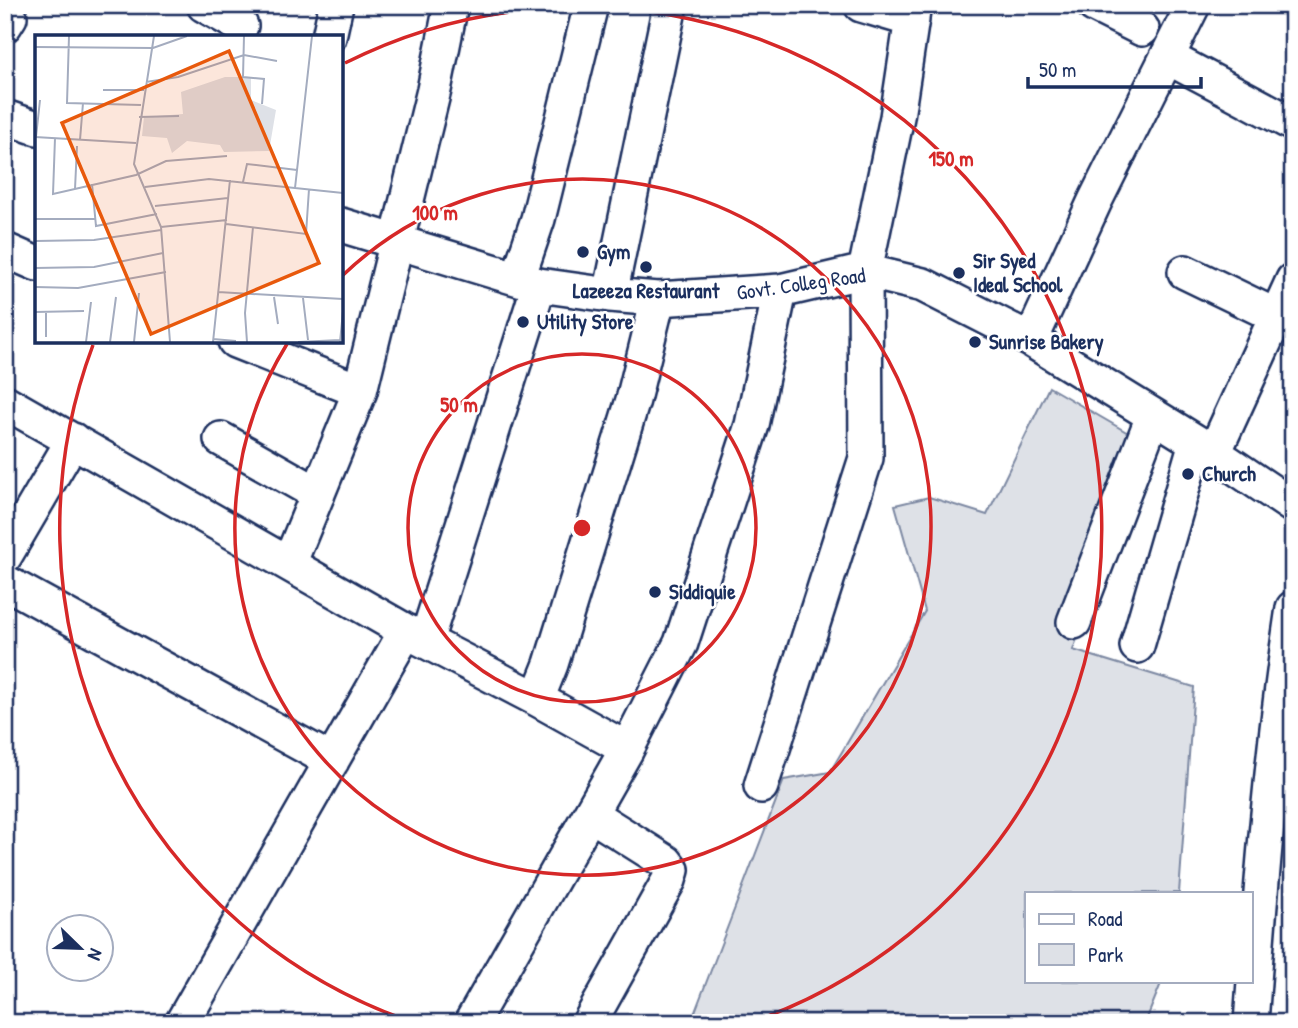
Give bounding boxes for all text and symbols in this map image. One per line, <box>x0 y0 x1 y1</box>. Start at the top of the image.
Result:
inset map <box>35 35 343 343</box>
scale bar <box>1028 46 1202 90</box>
text: 50 m <box>1039 55 1076 84</box>
text: 150 m <box>928 144 974 173</box>
text: 100 m <box>412 198 458 227</box>
place label: Gym <box>597 237 630 267</box>
marker: Gym <box>575 244 591 260</box>
place label: Sir Syed Ideal School <box>973 246 1063 299</box>
marker: Lazeeza Restaurant <box>638 259 654 275</box>
street label: Govt. Colleg Road <box>735 260 867 307</box>
marker: Sir Syed Ideal School <box>951 265 967 281</box>
place label: Lazeeza Restaurant <box>573 276 720 305</box>
place label: Utility Store <box>537 307 634 337</box>
marker: Utility Store <box>515 314 531 330</box>
place label: Sunrise Bakery <box>989 327 1104 357</box>
marker: Sunrise Bakery <box>967 334 983 350</box>
text: 50 m <box>440 390 478 419</box>
place label: Church <box>1202 459 1256 488</box>
marker: Church <box>1180 466 1196 482</box>
centre of rings <box>570 516 594 540</box>
place label: Siddiquie <box>669 577 736 607</box>
marker: Siddiquie <box>647 584 663 600</box>
legend <box>1025 892 1252 982</box>
text: Road <box>1088 904 1122 933</box>
north arrow <box>46 912 116 982</box>
text: Park <box>1088 940 1123 969</box>
text: N <box>82 945 110 964</box>

